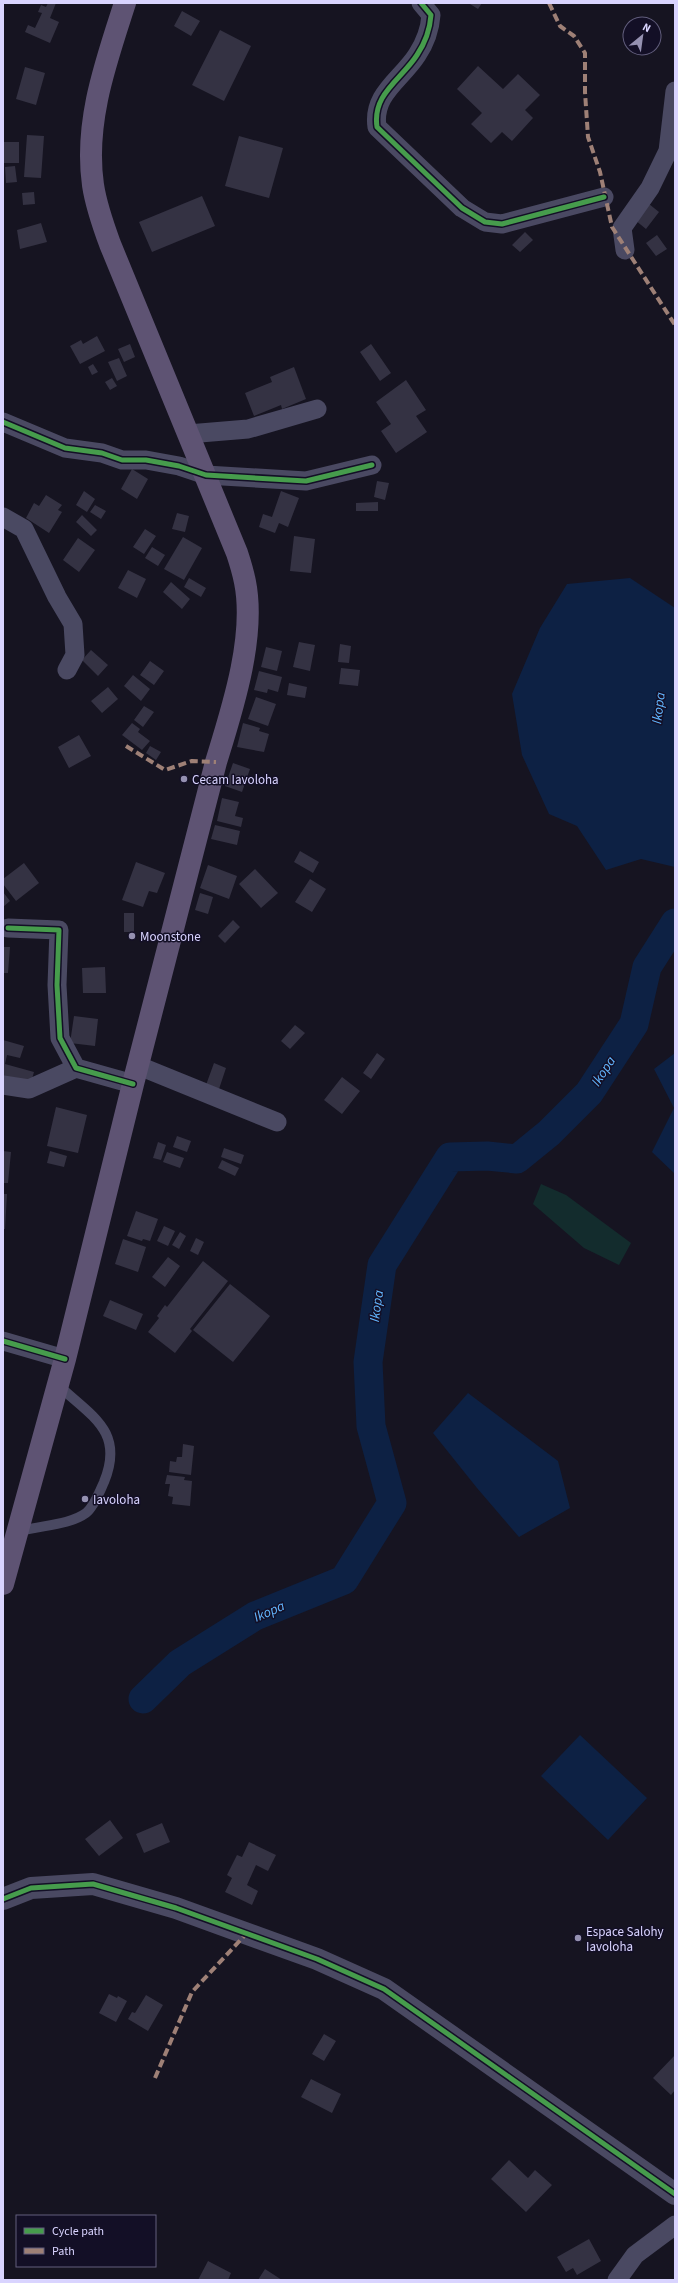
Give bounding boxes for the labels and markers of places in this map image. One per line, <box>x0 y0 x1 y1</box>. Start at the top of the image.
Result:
place label: Cecam Iavoloha <box>192 771 279 789</box>
marker: Cecam Iavoloha <box>179 774 189 784</box>
place label: Moonstone <box>140 928 201 946</box>
marker: Moonstone <box>127 931 137 941</box>
place label: Iavoloha <box>93 1491 140 1509</box>
marker: Iavoloha <box>80 1494 90 1504</box>
place label: Espace Salohy Iavoloha <box>586 1923 664 1956</box>
marker: Espace Salohy Iavoloha <box>573 1933 583 1943</box>

